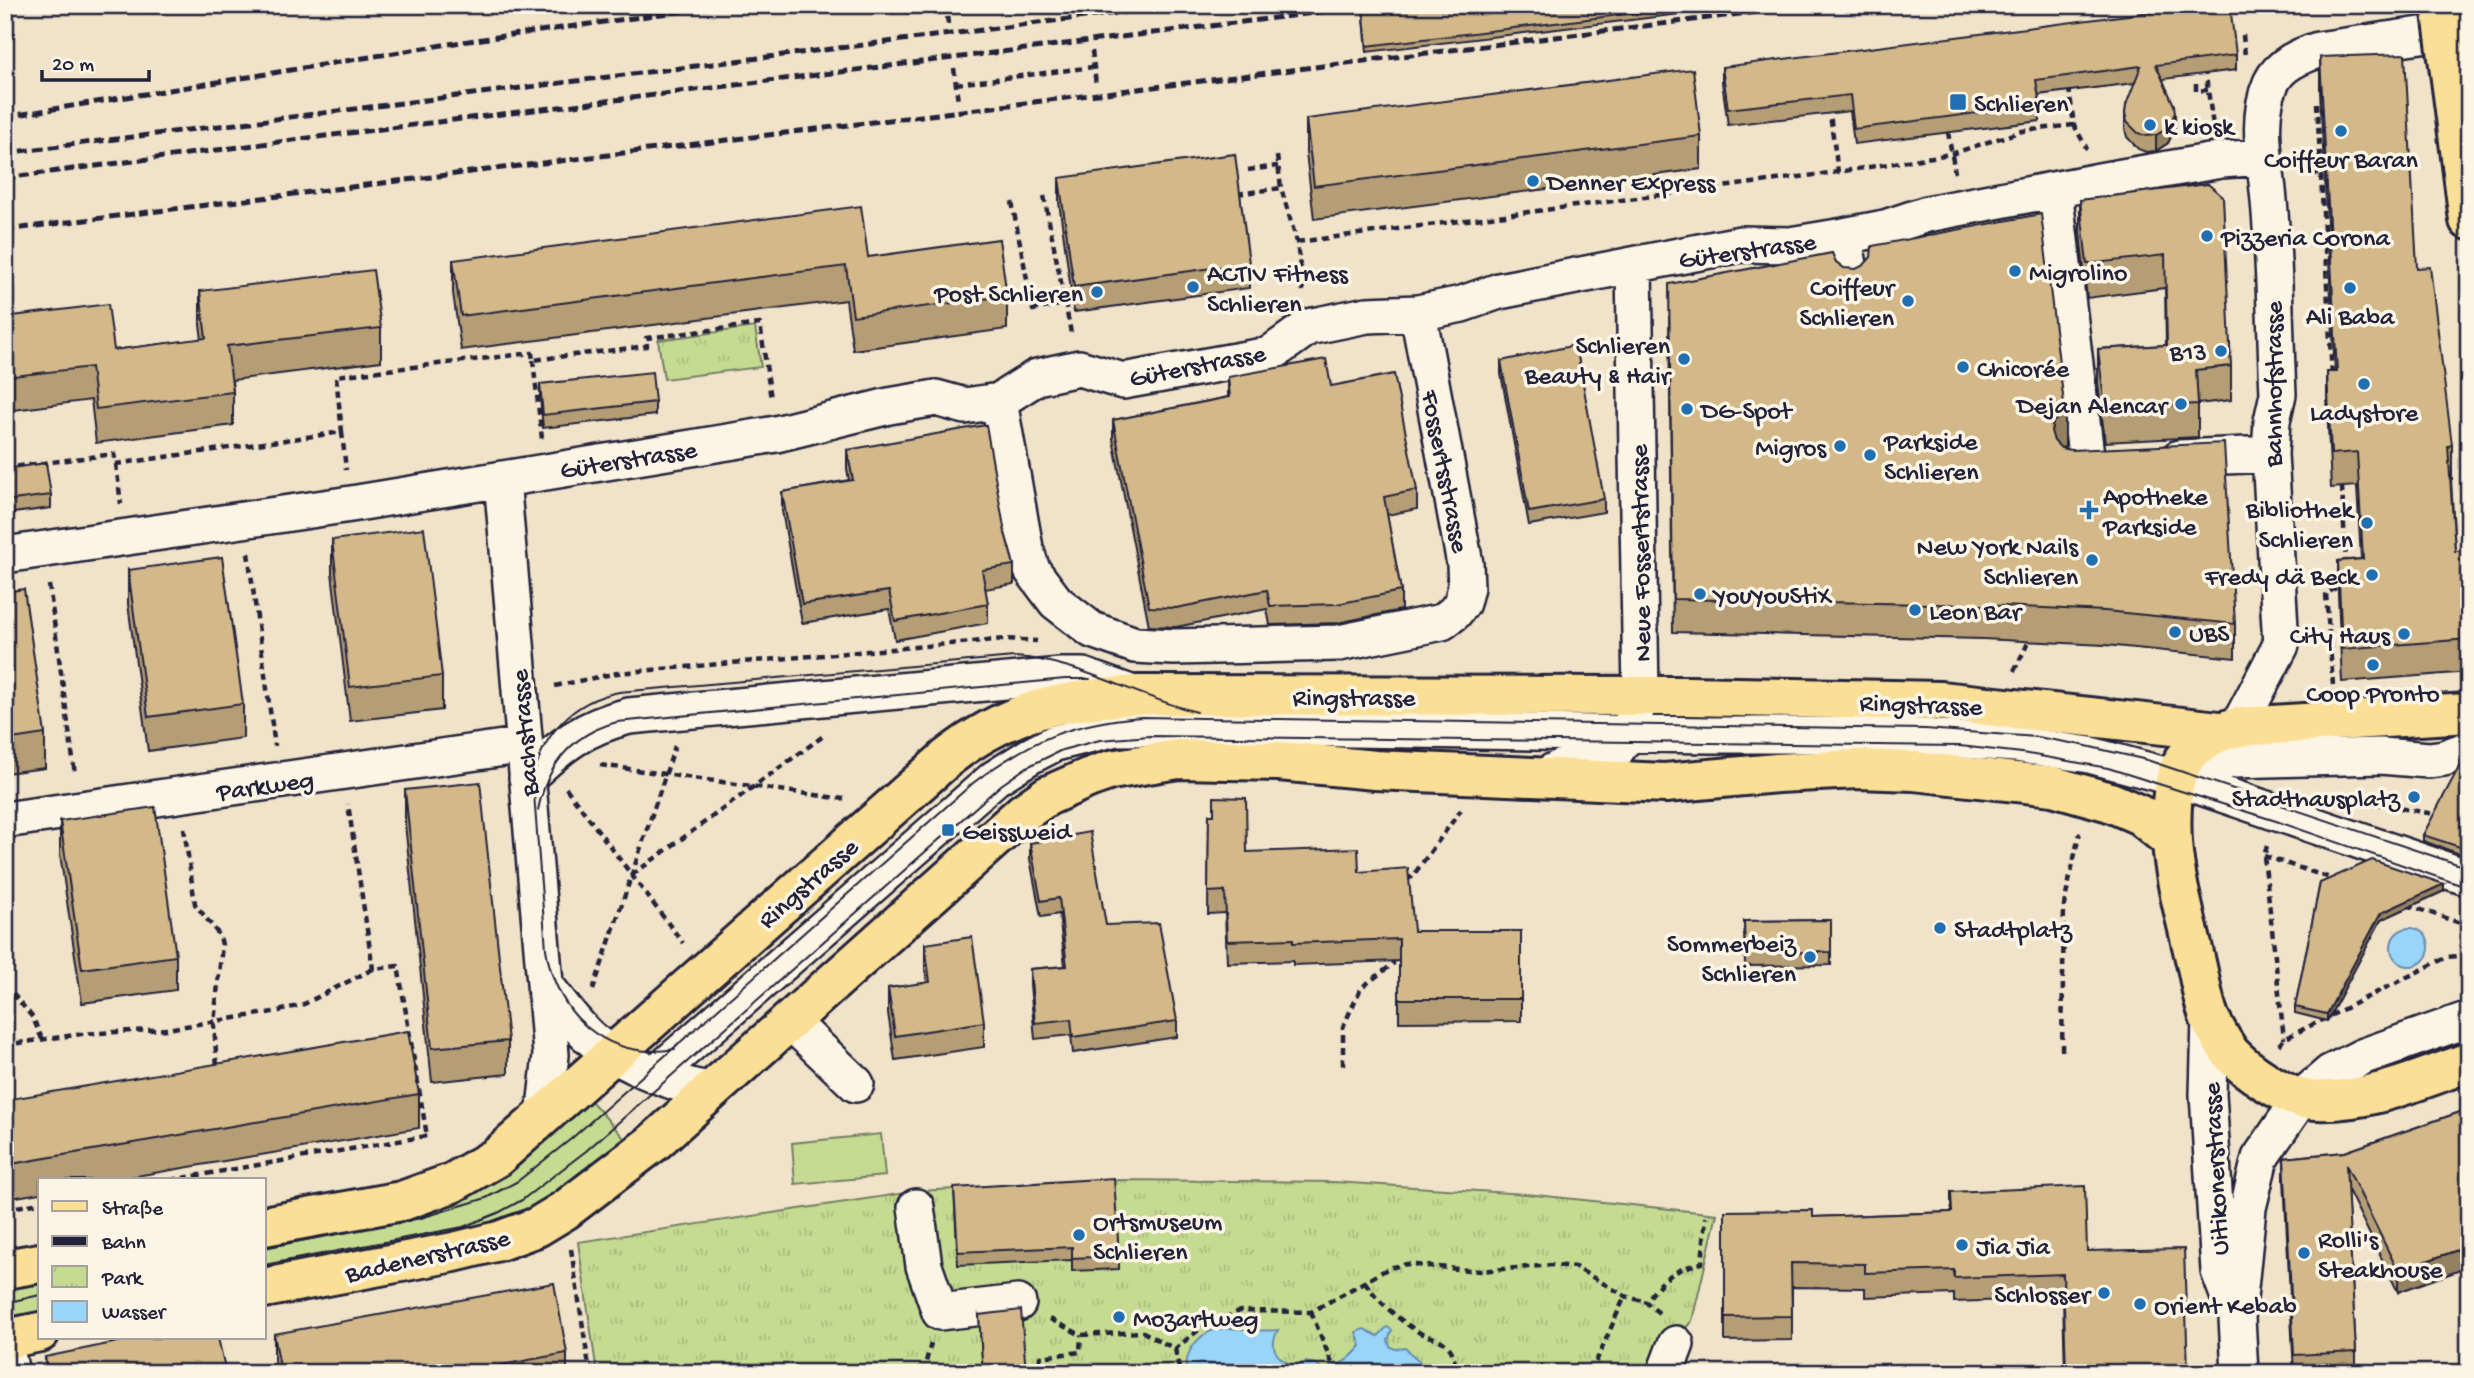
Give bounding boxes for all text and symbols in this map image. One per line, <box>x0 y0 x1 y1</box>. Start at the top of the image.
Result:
scale bar <box>42 38 149 82</box>
text: 20 m <box>52 54 94 79</box>
place label: Schlieren <box>1974 91 2069 122</box>
marker: Schlieren <box>1948 92 1968 112</box>
place label: k kiosk <box>2164 114 2236 145</box>
marker: k kiosk <box>2142 117 2158 133</box>
marker: Coiffeur Baran <box>2333 123 2349 139</box>
place label: Coiffeur Baran <box>2264 147 2419 178</box>
place label: Denner Express <box>1545 170 1717 201</box>
marker: Denner Express <box>1525 173 1541 189</box>
place label: Pizzeria Corona <box>2220 225 2391 256</box>
street label: Güterstrasse <box>1677 228 1819 278</box>
marker: Pizzeria Corona <box>2199 228 2215 244</box>
place label: Migrolino <box>2029 260 2127 291</box>
place label: ACTIV Fitness Schlieren <box>1207 261 1349 322</box>
marker: Migrolino <box>2007 263 2023 279</box>
place label: Coiffeur Schlieren <box>1799 275 1897 336</box>
marker: ACTIV Fitness Schlieren <box>1185 279 1201 295</box>
marker: Ali Baba <box>2342 280 2358 296</box>
place label: Post Schlieren <box>933 281 1084 312</box>
marker: Post Schlieren <box>1089 284 1105 300</box>
marker: Coiffeur Schlieren <box>1900 293 1916 309</box>
street label: Bahnhofstrasse <box>2261 300 2292 468</box>
place label: Ali Baba <box>2306 304 2396 335</box>
place label: Schlieren Beauty & Hair <box>1524 333 1673 394</box>
street label: Güterstrasse <box>1127 340 1269 397</box>
place label: B13 <box>2169 340 2207 371</box>
marker: B13 <box>2213 343 2229 359</box>
marker: Schlieren Beauty & Hair <box>1676 351 1692 367</box>
place label: Chicorée <box>1977 356 2070 387</box>
marker: Chicorée <box>1955 359 1971 375</box>
marker: Ladystore <box>2356 376 2372 392</box>
street label: Fossertsstrasse <box>1411 387 1474 556</box>
place label: Dejan Alencar <box>2015 393 2170 424</box>
marker: Dejan Alencar <box>2173 396 2189 412</box>
place label: DG-Spot <box>1699 398 1794 429</box>
place label: Ladystore <box>2310 400 2419 431</box>
marker: DG-Spot <box>1679 401 1695 417</box>
place label: Parkside Schlieren <box>1883 429 1979 490</box>
place label: Migros <box>1755 435 1827 466</box>
street label: Güterstrasse <box>558 436 700 489</box>
marker: Migros <box>1832 438 1848 454</box>
street label: Neue Fossertstrasse <box>1626 443 1661 662</box>
marker: Parkside Schlieren <box>1862 447 1878 463</box>
place label: Apotheke Parkside <box>2102 484 2208 545</box>
place label: Bibliothek Schlieren <box>2245 497 2355 558</box>
marker: Apotheke Parkside <box>2081 502 2097 518</box>
marker: Bibliothek Schlieren <box>2359 515 2375 531</box>
place label: New York Nails Schlieren <box>1916 534 2079 595</box>
marker: New York Nails Schlieren <box>2084 552 2100 568</box>
place label: Fredy dä Beck <box>2204 564 2360 595</box>
marker: Fredy dä Beck <box>2364 567 2380 583</box>
place label: YouYouStiX <box>1712 583 1833 614</box>
marker: YouYouStiX <box>1692 586 1708 602</box>
place label: Leon Bar <box>1929 599 2024 630</box>
marker: Leon Bar <box>1907 602 1923 618</box>
place label: UBS <box>2189 621 2230 652</box>
place label: City Haus <box>2290 623 2391 654</box>
marker: UBS <box>2167 624 2183 640</box>
marker: City Haus <box>2396 626 2412 642</box>
marker: Coop Pronto <box>2365 657 2381 673</box>
street label: Bachstrasse <box>506 667 549 798</box>
place label: Coop Pronto <box>2306 681 2440 712</box>
street label: Ringstrasse <box>1293 685 1416 716</box>
street label: Ringstrasse <box>1859 690 1983 725</box>
street label: Parkweg <box>214 766 316 811</box>
place label: Stadthausplatz <box>2232 786 2402 817</box>
marker: Stadthausplatz <box>2406 789 2422 805</box>
place label: Geissweid <box>962 819 1073 850</box>
marker: Geissweid <box>940 822 956 838</box>
street label: Ringstrasse <box>753 833 867 937</box>
place label: Stadtplatz <box>1954 917 2074 948</box>
marker: Stadtplatz <box>1932 920 1948 936</box>
place label: Sommerbeiz Schlieren <box>1667 931 1798 992</box>
marker: Sommerbeiz Schlieren <box>1802 949 1818 965</box>
street label: Uitikonerstrasse <box>2198 1081 2239 1256</box>
legend <box>38 1178 266 1340</box>
text: Straße <box>102 1198 164 1223</box>
place label: Ortsmuseum Schlieren <box>1093 1209 1222 1270</box>
street label: Badenerstrasse <box>342 1224 514 1293</box>
marker: Ortsmuseum Schlieren <box>1071 1227 1087 1243</box>
place label: Rolli's Steakhouse <box>2318 1227 2443 1288</box>
text: Bahn <box>101 1232 146 1257</box>
place label: Jia Jia <box>1976 1234 2051 1265</box>
marker: Jia Jia <box>1954 1237 1970 1253</box>
marker: Rolli's Steakhouse <box>2296 1245 2312 1261</box>
text: Park <box>101 1268 145 1293</box>
place label: Schlosser <box>1994 1282 2093 1313</box>
marker: Schlosser <box>2096 1285 2112 1301</box>
place label: Orient Kebab <box>2154 1293 2297 1324</box>
marker: Orient Kebab <box>2132 1296 2148 1312</box>
text: Wasser <box>102 1302 167 1327</box>
place label: Mozartweg <box>1133 1306 1259 1337</box>
marker: Mozartweg <box>1111 1309 1127 1325</box>

